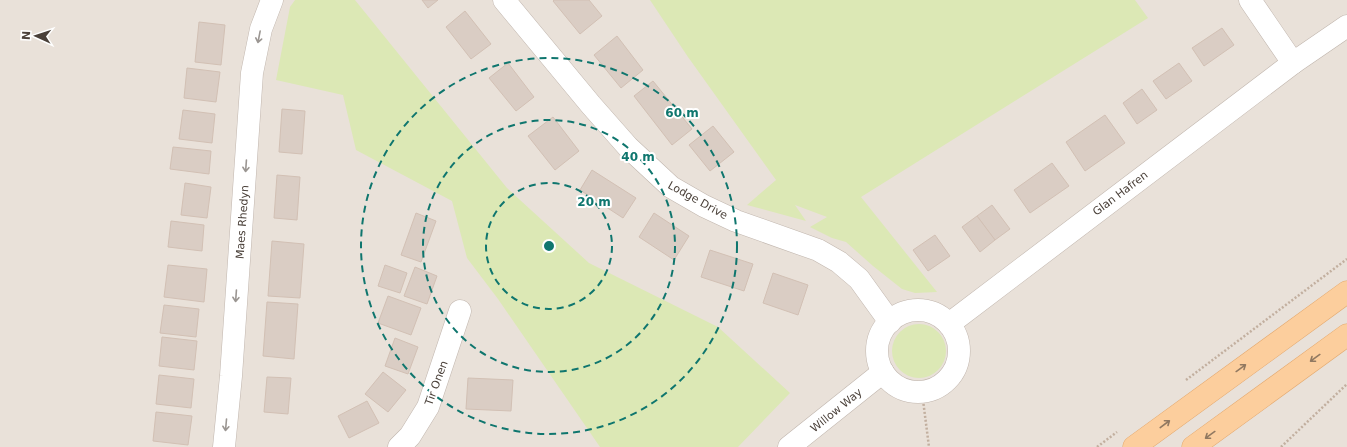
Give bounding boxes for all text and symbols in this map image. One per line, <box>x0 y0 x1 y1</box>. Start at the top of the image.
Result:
north arrow <box>16 16 56 56</box>
one-way arrow <box>255 30 263 43</box>
text: N <box>20 31 33 40</box>
text: 60 m <box>665 106 699 120</box>
text: 40 m <box>621 150 655 164</box>
one-way arrow <box>242 159 249 172</box>
street label: Glan Hafren <box>1090 168 1150 218</box>
street label: Lodge Drive <box>666 179 730 222</box>
street label: Maes Rhedyn <box>233 185 252 259</box>
text: 20 m <box>577 195 611 209</box>
centre of rings <box>542 239 556 253</box>
one-way arrow <box>233 289 240 302</box>
one-way arrow <box>1310 354 1321 362</box>
street label: Tir Onen <box>422 359 451 408</box>
one-way arrow <box>1235 364 1246 372</box>
street label: Willow Way <box>808 385 865 435</box>
one-way arrow <box>222 418 229 431</box>
one-way arrow <box>1159 420 1170 428</box>
one-way arrow <box>1205 430 1216 439</box>

